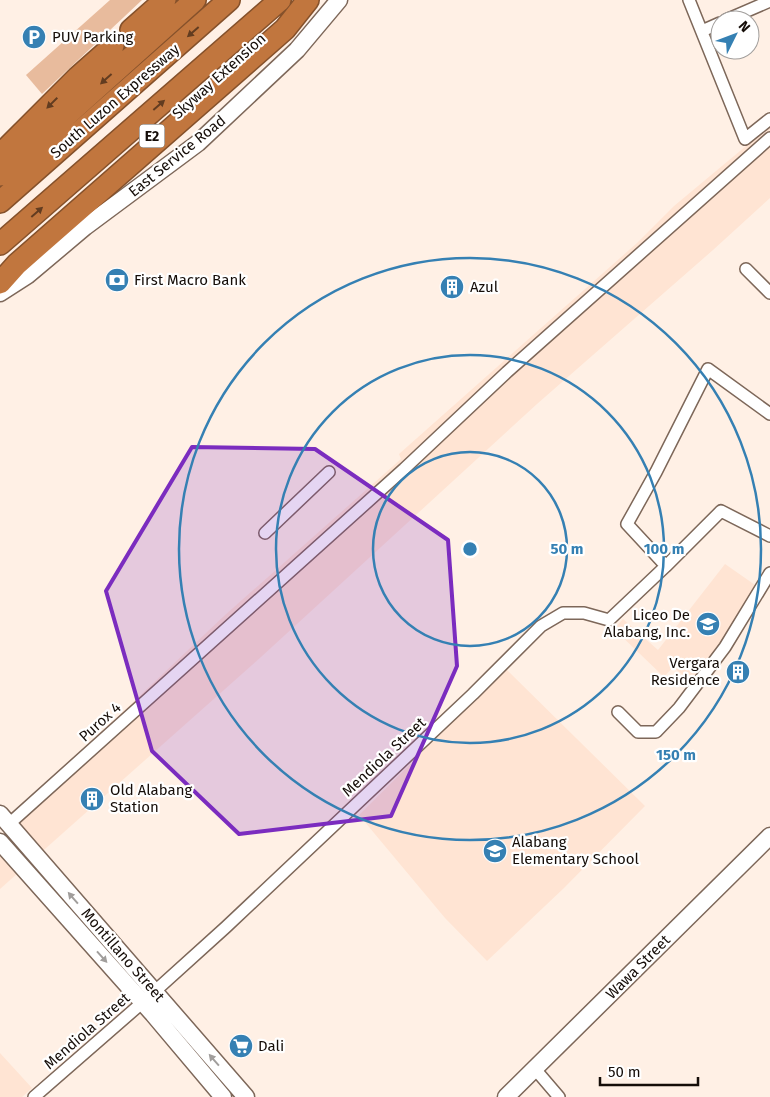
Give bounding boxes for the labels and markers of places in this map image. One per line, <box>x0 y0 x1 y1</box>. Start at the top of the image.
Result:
parking icon: PUV Parking <box>21 24 47 50</box>
place label: PUV Parking <box>52 28 134 46</box>
bank icon: First Macro Bank <box>104 267 130 293</box>
place label: First Macro Bank <box>134 271 246 289</box>
building icon: Azul <box>439 274 465 300</box>
place label: Azul <box>470 278 499 296</box>
centre of rings <box>461 540 479 558</box>
place label: Liceo De Alabang, Inc. <box>604 606 690 641</box>
school or university icon: Liceo De Alabang, Inc. <box>695 611 721 637</box>
place label: Vergara Residence <box>651 654 720 689</box>
building icon: Vergara Residence <box>725 659 751 685</box>
place label: Old Alabang Station <box>110 781 192 816</box>
building icon: Old Alabang Station <box>79 786 105 812</box>
place label: Alabang Elementary School <box>512 833 640 868</box>
school or university icon: Alabang Elementary School <box>482 838 508 864</box>
supermarket icon: Dali <box>228 1033 254 1059</box>
place label: Dali <box>258 1037 284 1055</box>

